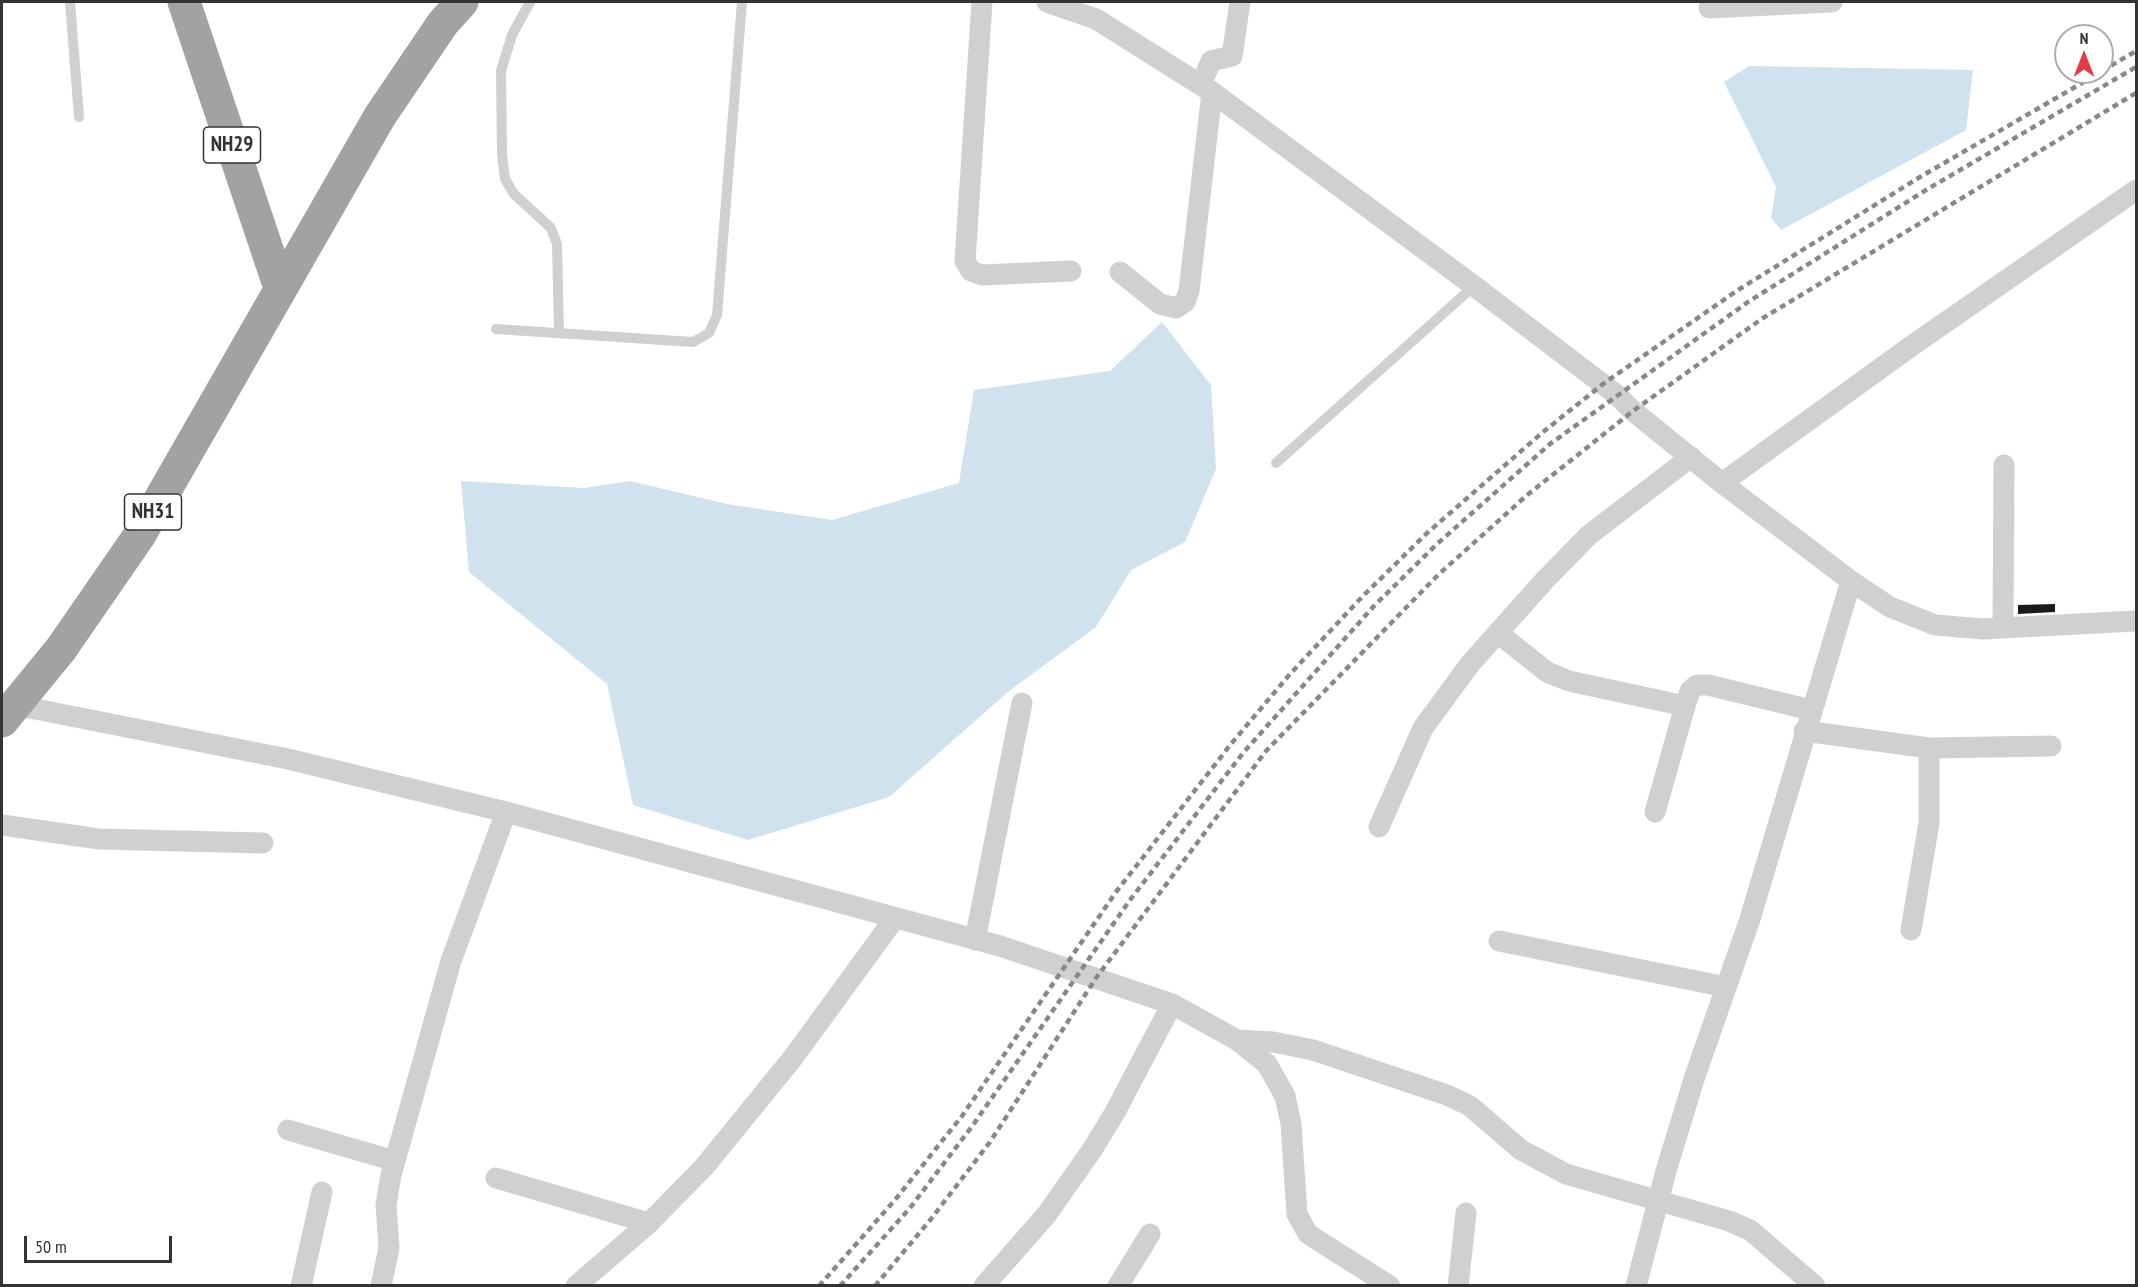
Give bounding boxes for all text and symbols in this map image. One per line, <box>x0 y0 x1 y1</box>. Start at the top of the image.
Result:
north arrow <box>2054 24 2114 84</box>
text: N <box>2080 28 2088 48</box>
road number: NH29 <box>204 127 260 163</box>
road number: NH31 <box>124 494 182 530</box>
scale bar <box>27 1224 176 1262</box>
text: 50 m <box>35 1235 67 1258</box>

